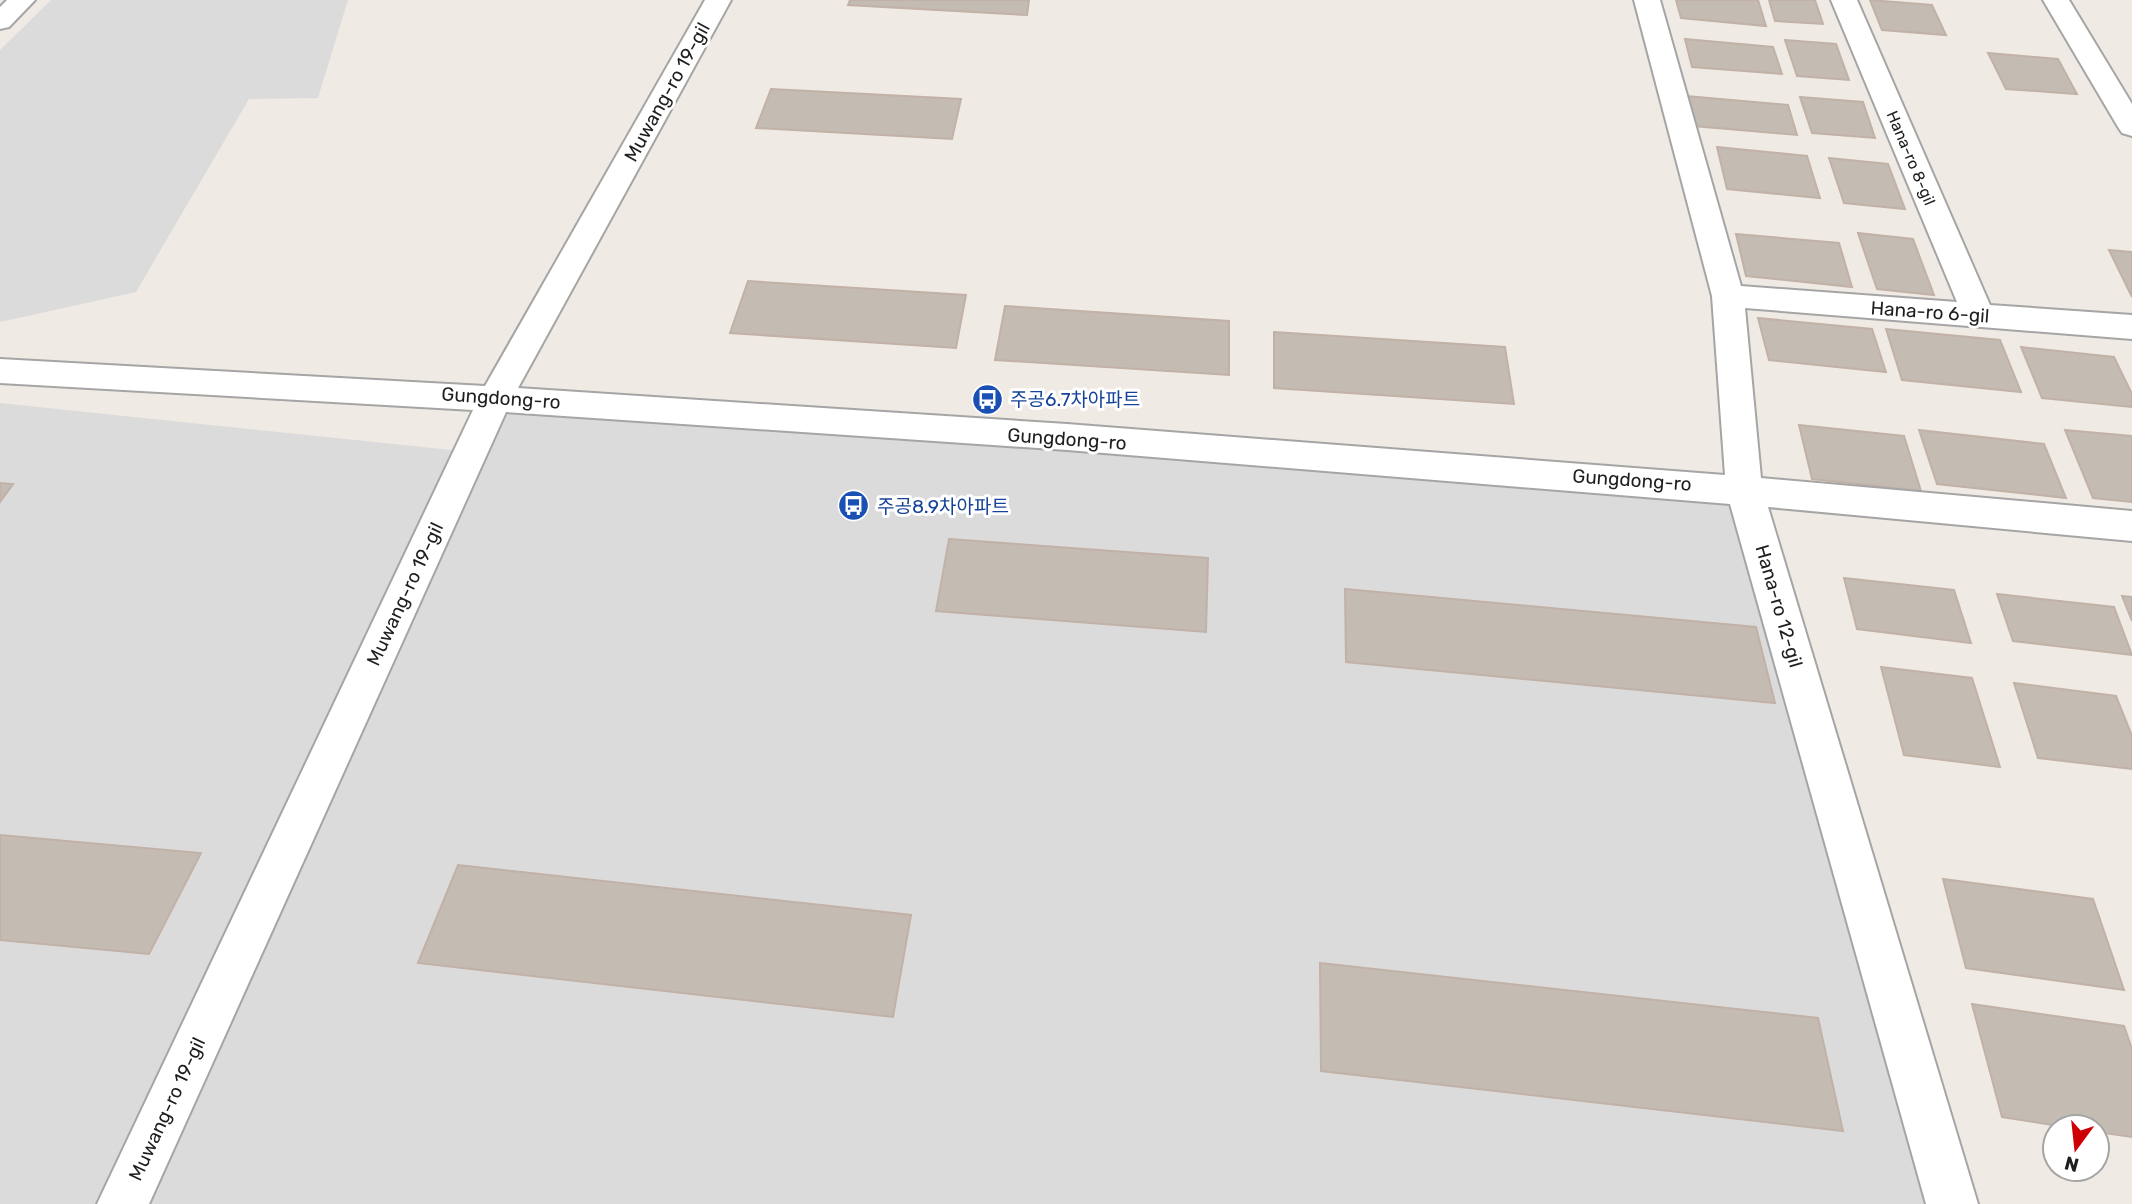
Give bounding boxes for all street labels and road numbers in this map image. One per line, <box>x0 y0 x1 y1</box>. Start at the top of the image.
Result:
street label: Muwang-ro 19-gil <box>619 18 715 166</box>
street label: Hana-ro 8-gil <box>1883 108 1939 208</box>
street label: Hana-ro 6-gil <box>1870 296 1990 328</box>
street label: Gungdong-ro <box>441 382 561 414</box>
street label: Gungdong-ro <box>1007 423 1127 455</box>
street label: Gungdong-ro <box>1572 464 1692 496</box>
street label: Muwang-ro 19-gil <box>362 519 448 669</box>
street label: Hana-ro 12-gil <box>1751 542 1807 670</box>
street label: Muwang-ro 19-gil <box>124 1034 210 1184</box>

